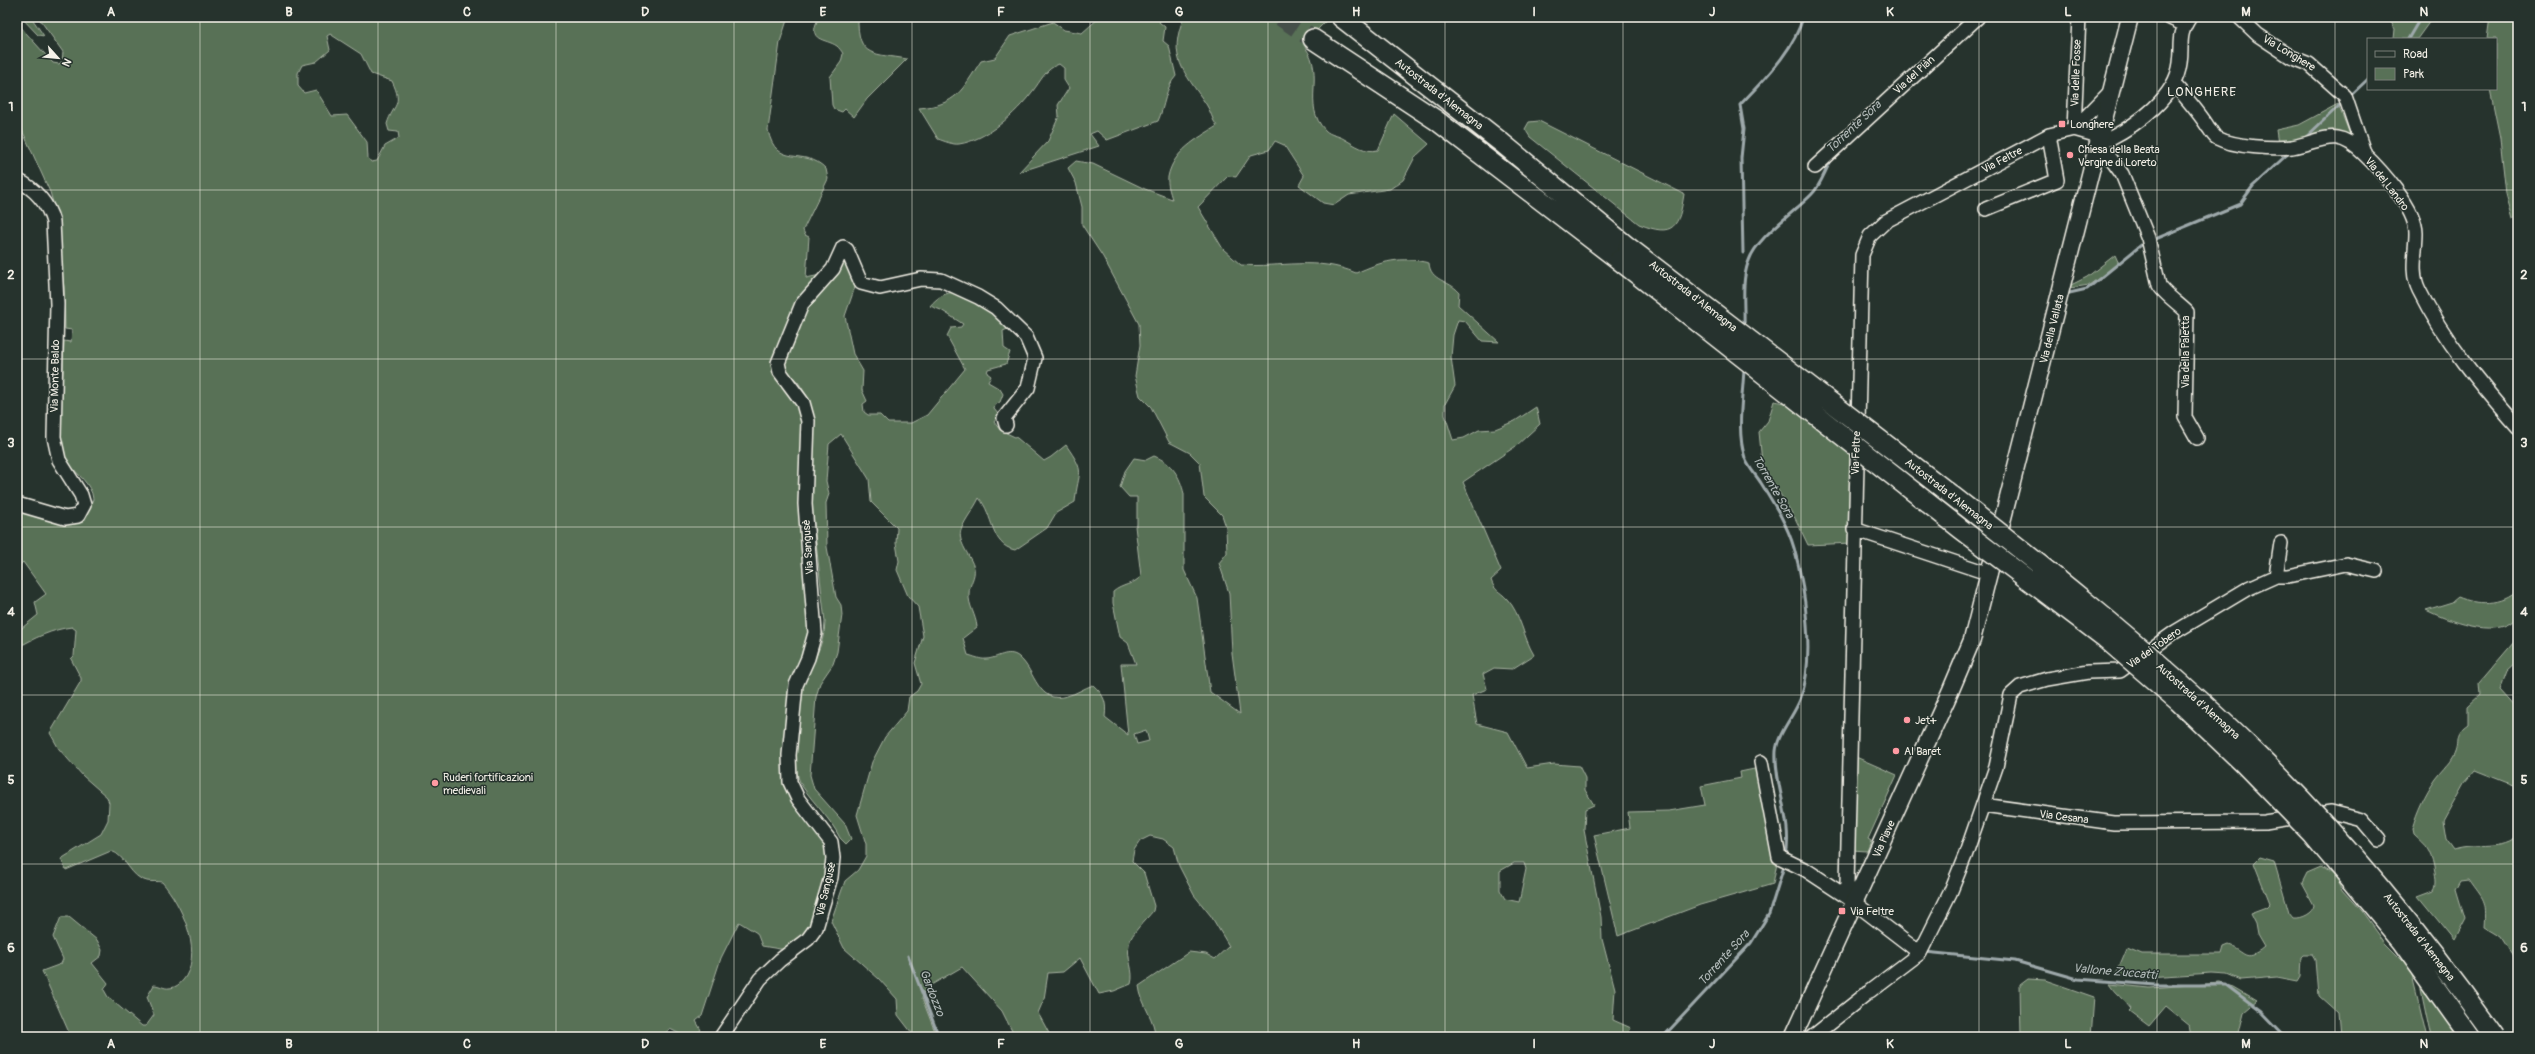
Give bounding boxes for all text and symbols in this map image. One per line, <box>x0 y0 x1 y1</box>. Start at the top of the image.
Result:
text: A <box>107 4 116 20</box>
text: B <box>285 4 293 20</box>
text: C <box>463 4 471 20</box>
text: D <box>641 4 649 20</box>
text: E <box>820 4 827 20</box>
text: F <box>997 4 1005 20</box>
text: G <box>1175 4 1184 20</box>
text: H <box>1352 4 1360 20</box>
text: I <box>1532 4 1536 20</box>
text: J <box>1709 4 1715 20</box>
text: K <box>1886 4 1894 20</box>
text: L <box>2064 4 2072 20</box>
text: M <box>2241 4 2251 20</box>
text: N <box>2420 4 2429 20</box>
street label: Via Longhere <box>2260 32 2318 74</box>
north arrow <box>38 38 78 78</box>
legend <box>2367 38 2497 90</box>
street label: Via delle Fosse <box>2068 39 2084 107</box>
text: Road <box>2403 47 2428 62</box>
street label: Via del Piàn <box>1891 53 1937 97</box>
text: N <box>59 56 74 69</box>
street label: Autostrada d'Alemagna <box>1392 56 1486 132</box>
text: Park <box>2403 67 2424 82</box>
district label: LONGHERE <box>2167 84 2237 100</box>
water label: Torrente Sora <box>1823 97 1886 156</box>
text: 1 <box>8 99 14 115</box>
text: 1 <box>2521 99 2527 115</box>
place label: Longhere <box>2070 118 2114 131</box>
marker: Longhere <box>2057 119 2067 129</box>
place label: Chiesa della Beata Vergine di Loreto <box>2078 143 2160 169</box>
street label: Via Feltre <box>1980 144 2025 176</box>
marker: Chiesa della Beata Vergine di Loreto <box>2065 150 2075 160</box>
street label: Via del Landro <box>2362 155 2412 213</box>
street label: Autostrada d'Alemagna <box>1646 258 1740 334</box>
text: 2 <box>7 267 15 283</box>
text: 2 <box>2520 267 2528 283</box>
street label: Via della Vallata <box>2037 293 2067 365</box>
street label: Via della Paletta <box>2179 316 2192 388</box>
street label: Via Monte Baldo <box>48 339 62 413</box>
street label: Via Feltre <box>1849 430 1863 475</box>
text: 3 <box>7 435 15 451</box>
text: 3 <box>2520 435 2528 451</box>
water label: Torrente Sora <box>1749 453 1798 522</box>
street label: Autostrada d'Alemagna <box>1902 456 1996 532</box>
street label: Via Sangusè <box>800 519 816 575</box>
text: 4 <box>7 604 15 620</box>
text: 4 <box>2520 604 2528 620</box>
street label: Via dei Tobero <box>2124 624 2184 671</box>
street label: Autostrada d'Alemagna <box>2153 660 2243 742</box>
place label: Jet+ <box>1915 714 1937 727</box>
marker: Jet+ <box>1902 715 1912 725</box>
place label: Al Baret <box>1904 745 1942 758</box>
marker: Al Baret <box>1891 746 1901 756</box>
place label: Ruderi fortificazioni medievali <box>443 771 533 797</box>
text: 5 <box>7 772 15 788</box>
text: 5 <box>2520 772 2528 788</box>
marker: Ruderi fortificazioni medievali <box>430 778 440 788</box>
street label: Via Cesana <box>2039 808 2089 826</box>
street label: Via Piave <box>1870 818 1898 860</box>
street label: Via Sangusè <box>813 860 839 917</box>
street label: Autostrada d'Alemagna <box>2381 890 2457 984</box>
place label: Via Feltre <box>1850 905 1895 918</box>
marker: Via Feltre <box>1837 906 1847 916</box>
water label: Torrente Sora <box>1695 926 1754 989</box>
text: 6 <box>7 940 15 956</box>
text: 6 <box>2520 940 2528 956</box>
water label: Vallone Zuccatti <box>2073 961 2159 983</box>
water label: Gardozzo <box>916 968 948 1020</box>
text: A <box>107 1036 116 1052</box>
text: B <box>285 1036 293 1052</box>
text: C <box>463 1036 471 1052</box>
text: D <box>641 1036 649 1052</box>
text: E <box>820 1036 827 1052</box>
text: F <box>997 1036 1005 1052</box>
text: G <box>1175 1036 1184 1052</box>
text: H <box>1352 1036 1360 1052</box>
text: I <box>1532 1036 1536 1052</box>
text: J <box>1709 1036 1715 1052</box>
text: K <box>1886 1036 1894 1052</box>
text: L <box>2064 1036 2072 1052</box>
text: M <box>2241 1036 2251 1052</box>
text: N <box>2420 1036 2429 1052</box>

